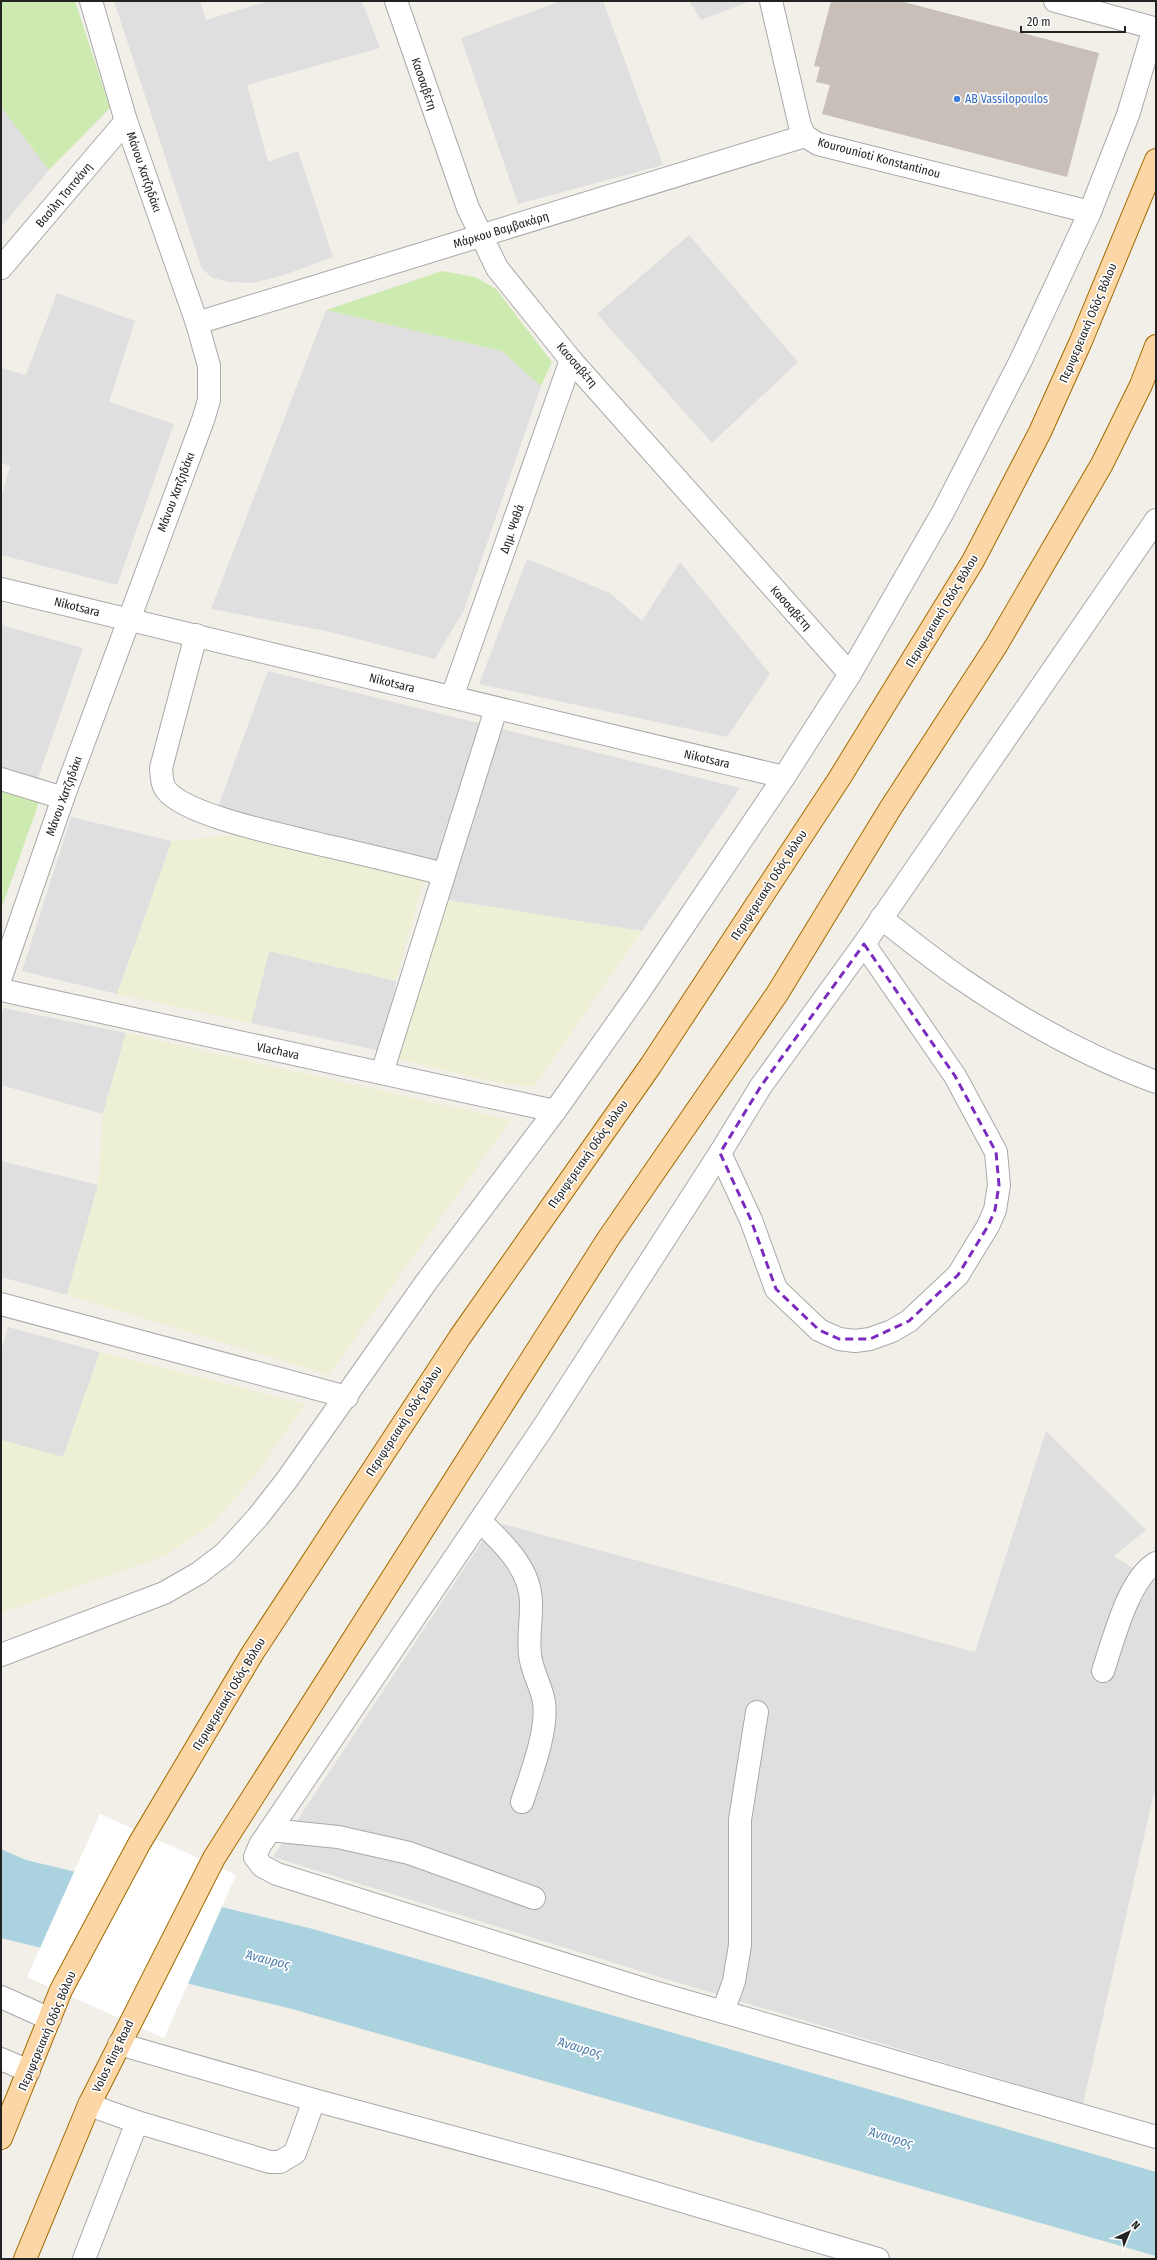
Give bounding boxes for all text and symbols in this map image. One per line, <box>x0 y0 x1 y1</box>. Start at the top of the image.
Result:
scale bar <box>1021 8 1125 34</box>
text: 20 m <box>1027 15 1051 29</box>
street label: Κασσαβέτη <box>409 56 439 112</box>
place label: AB Vassilopoulos <box>965 92 1048 106</box>
marker: AB Vassilopoulos <box>952 94 962 104</box>
street label: Μάνου Χατζηδάκι <box>124 130 164 214</box>
street label: Kourounioti Konstantinou <box>816 135 942 181</box>
street label: Βασίλη Τσιτσάνη <box>33 160 95 230</box>
street label: Μάρκου Βαμβακάρη <box>452 209 550 251</box>
street label: Περιφερειακή Οδός Βόλου <box>1056 261 1120 385</box>
street label: Κασσαβέτη <box>554 340 600 390</box>
street label: Μάνου Χατζηδάκι <box>154 450 198 534</box>
street label: Δημ. Ψαθά <box>497 503 527 555</box>
street label: Περιφερειακή Οδός Βόλου <box>903 552 981 670</box>
street label: Κασσαβέτη <box>768 583 814 633</box>
street label: Nikotsara <box>53 595 101 619</box>
street label: Nikotsara <box>368 671 416 695</box>
street label: Nikotsara <box>683 747 731 771</box>
street label: Μάνου Χατζηδάκι <box>43 754 85 838</box>
street label: Περιφερειακή Οδός Βόλου <box>728 827 810 943</box>
street label: Vlachava <box>255 1040 301 1062</box>
street label: Περιφερειακή Οδός Βόλου <box>545 1097 631 1211</box>
street label: Περιφερειακή Οδός Βόλου <box>363 1363 445 1479</box>
street label: Περιφερειακή Οδός Βόλου <box>190 1635 268 1753</box>
water label: Άναυρος <box>243 1947 292 1972</box>
street label: Περιφερειακή Οδός Βόλου <box>15 1969 79 2093</box>
street label: Volos Ring Road <box>89 2018 137 2094</box>
water label: Άναυρος <box>555 2034 604 2061</box>
water label: Άναυρος <box>866 2124 915 2151</box>
north arrow <box>1109 2212 1149 2252</box>
text: N <box>1129 2218 1142 2232</box>

